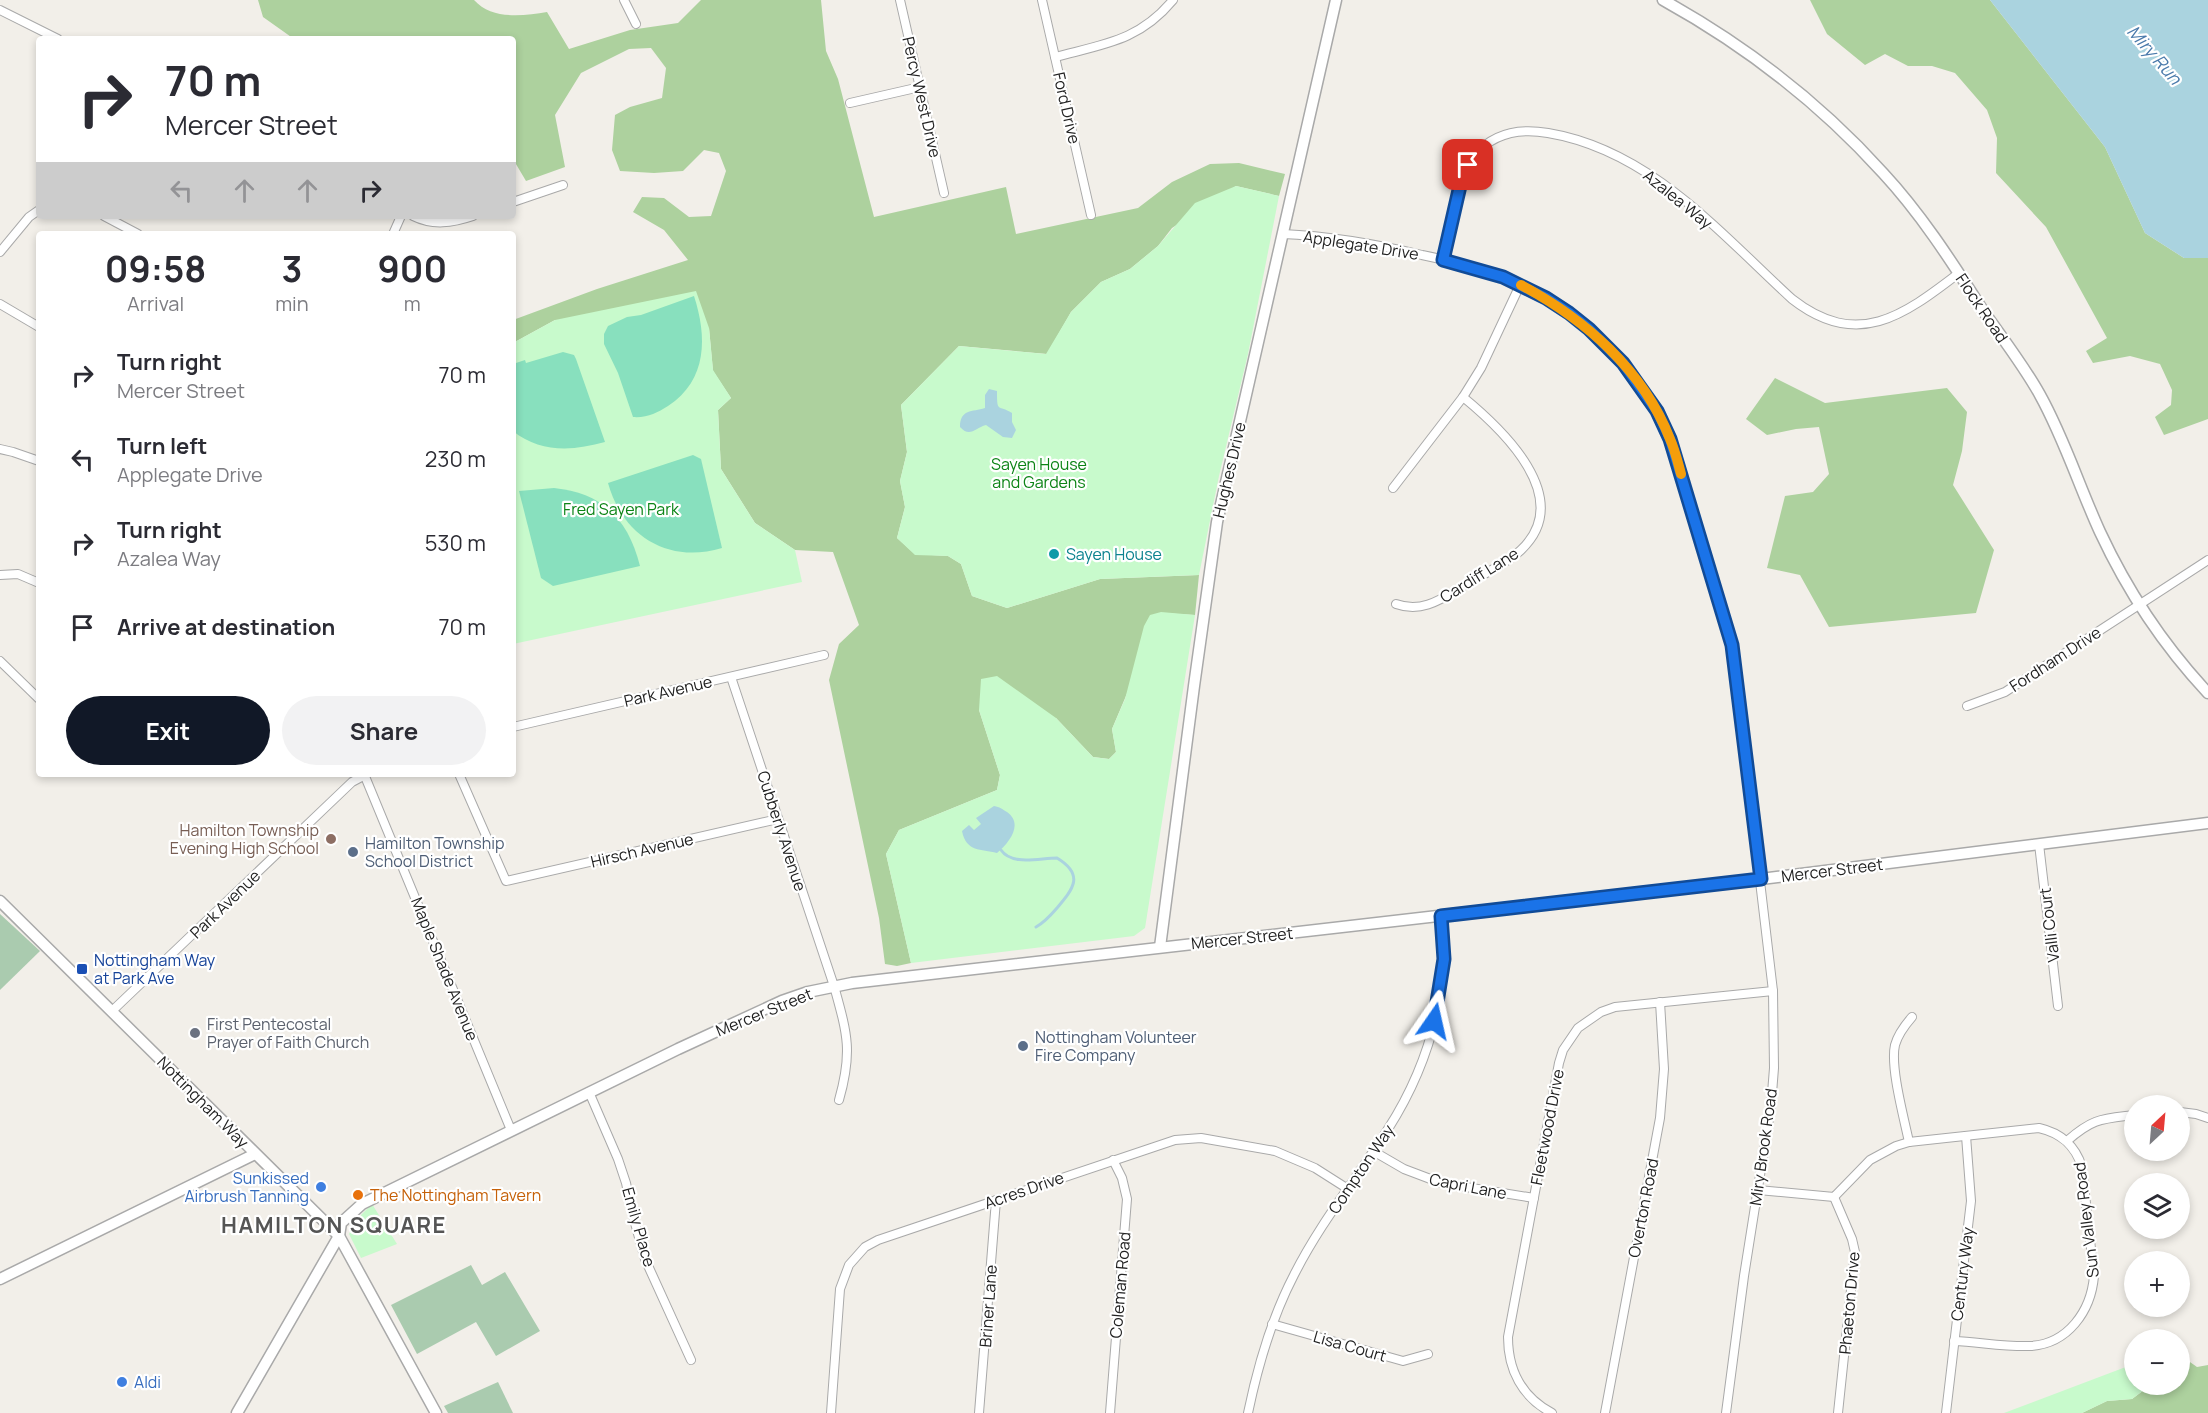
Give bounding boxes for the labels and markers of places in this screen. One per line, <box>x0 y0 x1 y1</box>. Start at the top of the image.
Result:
pin <box>1442 139 1493 190</box>
place label: Sayen House <box>1066 543 1162 565</box>
marker: Sayen House <box>1047 547 1061 561</box>
place label: Hamilton Township Evening High School <box>170 819 319 859</box>
marker: Hamilton Township Evening High School <box>324 832 338 846</box>
place label: Hamilton Township School District <box>365 832 504 872</box>
marker: Hamilton Township School District <box>346 845 360 859</box>
place label: Nottingham Way at Park Ave <box>94 949 216 989</box>
marker: Nottingham Way at Park Ave <box>75 962 89 976</box>
place label: First Pentecostal Prayer of Faith Church <box>207 1013 369 1053</box>
marker: First Pentecostal Prayer of Faith Church <box>188 1026 202 1040</box>
place label: Nottingham Volunteer Fire Company <box>1035 1026 1197 1066</box>
marker: Nottingham Volunteer Fire Company <box>1016 1039 1030 1053</box>
place label: Sunkissed Airbrush Tanning <box>184 1167 309 1207</box>
marker: Sunkissed Airbrush Tanning <box>314 1180 328 1194</box>
place label: The Nottingham Tavern <box>370 1184 541 1206</box>
marker: The Nottingham Tavern <box>351 1188 365 1202</box>
place label: Aldi <box>134 1371 161 1393</box>
marker: Aldi <box>115 1375 129 1389</box>

